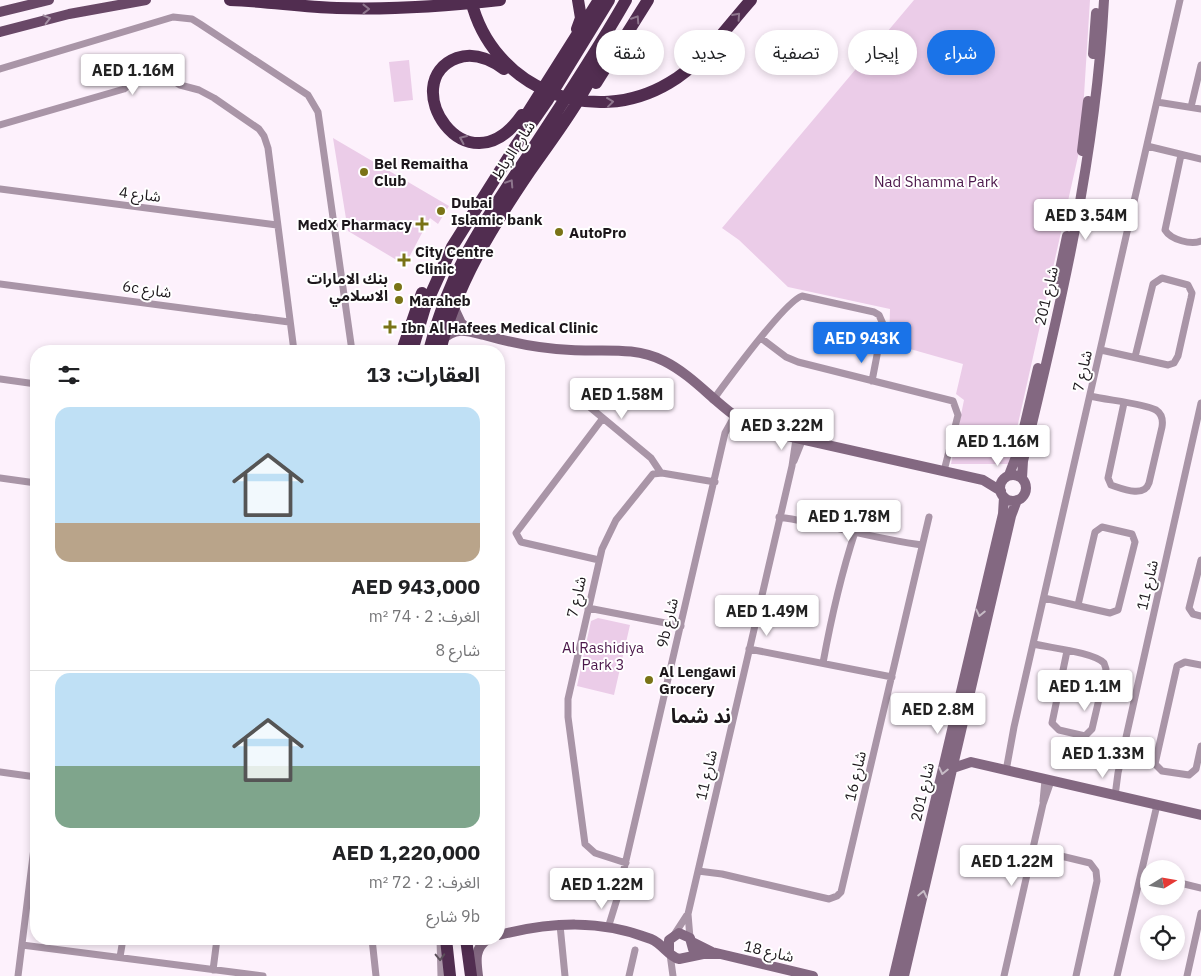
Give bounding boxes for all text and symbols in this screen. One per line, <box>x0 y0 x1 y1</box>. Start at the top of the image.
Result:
one-way arrow <box>362 4 370 14</box>
one-way arrow <box>731 13 740 22</box>
one-way arrow <box>43 14 52 25</box>
one-way arrow <box>630 15 639 24</box>
chip: شقة <box>596 30 664 75</box>
chip: جديد <box>674 30 745 75</box>
chip: تصفية <box>755 30 838 75</box>
chip: إيجار <box>848 30 917 75</box>
chip: شراء <box>927 30 995 75</box>
pin: AED 1.16M <box>76 54 190 96</box>
text: AED 1.16M <box>92 60 174 80</box>
one-way arrow <box>607 97 615 108</box>
street label: شارع الرباط <box>487 117 542 184</box>
one-way arrow <box>459 134 468 145</box>
place label: Bel Remaitha Club <box>374 154 469 190</box>
marker: Bel Remaitha Club <box>358 166 370 178</box>
park label: Nad Shamma Park <box>874 172 998 191</box>
one-way arrow <box>504 179 513 188</box>
street label: شارع 4 <box>118 182 162 209</box>
place label: Dubai Islamic bank <box>451 193 543 229</box>
pin: AED 3.54M <box>1029 198 1143 241</box>
marker: Dubai Islamic bank <box>435 205 447 217</box>
text: AED 3.54M <box>1045 205 1127 225</box>
place label: MedX Pharmacy <box>297 215 412 234</box>
marker: MedX Pharmacy <box>416 218 428 230</box>
place label: AutoPro <box>569 223 627 242</box>
marker: AutoPro <box>553 226 565 238</box>
place label: City Centre Clinic <box>415 242 494 278</box>
marker: City Centre Clinic <box>397 253 411 267</box>
street label: شارع 201 <box>1030 265 1065 328</box>
place label: بنك الامارات الاسلامي <box>307 269 388 307</box>
street label: 6c شارع <box>121 276 173 305</box>
marker: بنك الامارات الاسلامي <box>392 281 404 293</box>
place label: Maraheb <box>409 291 471 310</box>
marker: Maraheb <box>393 294 405 306</box>
place label: Ibn Al Hafees Medical Clinic <box>401 318 598 337</box>
marker: Ibn Al Hafees Medical Clinic <box>383 320 397 334</box>
pin: AED 943K <box>810 322 914 364</box>
text: AED 943K <box>824 328 900 348</box>
street label: شارع 7 <box>1068 348 1099 394</box>
text: العقارات: 13 <box>366 360 480 388</box>
icon: filters <box>55 361 83 389</box>
pin: AED 1.58M <box>565 378 679 420</box>
text: AED 1.58M <box>581 384 663 404</box>
pin: AED 3.22M <box>725 408 839 451</box>
text: AED 3.22M <box>741 415 823 435</box>
pin: AED 1.16M <box>941 424 1055 467</box>
text: AED 1.16M <box>957 431 1039 451</box>
icon: home <box>223 440 313 530</box>
pin: AED 1.78M <box>792 500 906 542</box>
text: AED 1.78M <box>808 506 890 526</box>
street label: شارع 11 <box>1132 558 1165 613</box>
text: AED 943,000 <box>351 572 480 600</box>
street label: شارع 7 <box>562 574 593 620</box>
pin: AED 1.49M <box>710 594 824 637</box>
street label: 9b شارع <box>652 596 685 650</box>
text: AED 1.49M <box>726 601 808 621</box>
text: الغرف: 2 · 74 m² <box>369 606 480 626</box>
one-way arrow <box>975 609 986 617</box>
park label: Al Rashidiya Park 3 <box>562 638 644 674</box>
text: شارع 8 <box>435 640 480 660</box>
place label: Al Lengawi Grocery <box>659 662 736 698</box>
pin: AED 1.1M <box>1033 670 1137 712</box>
marker: Al Lengawi Grocery <box>643 674 655 686</box>
text: AED 1.1M <box>1049 676 1121 696</box>
pin: AED 2.8M <box>886 692 990 735</box>
text: AED 2.8M <box>902 699 974 719</box>
district label: ند شما <box>671 702 731 729</box>
icon: home <box>223 705 313 795</box>
pin: AED 1.33M <box>1046 736 1160 779</box>
text: AED 1.33M <box>1062 743 1144 763</box>
street label: شارع 11 <box>691 748 724 803</box>
street label: شارع 16 <box>840 749 873 804</box>
street label: شارع 201 <box>906 761 941 824</box>
one-way arrow <box>938 767 949 776</box>
text: AED 1,220,000 <box>332 838 480 866</box>
pin: AED 1.22M <box>955 844 1069 887</box>
text: AED 1.22M <box>971 851 1053 871</box>
north arrow <box>1140 860 1185 905</box>
map controls <box>1140 860 1185 960</box>
pin: AED 1.22M <box>545 868 659 910</box>
text: الغرف: 2 · 72 m² <box>369 872 480 892</box>
text: AED 1.22M <box>561 874 643 894</box>
one-way arrow <box>917 890 928 899</box>
text: 9b شارع <box>426 906 480 926</box>
button: locate <box>1140 915 1185 960</box>
street label: شارع 18 <box>741 936 796 969</box>
one-way arrow <box>434 954 445 962</box>

